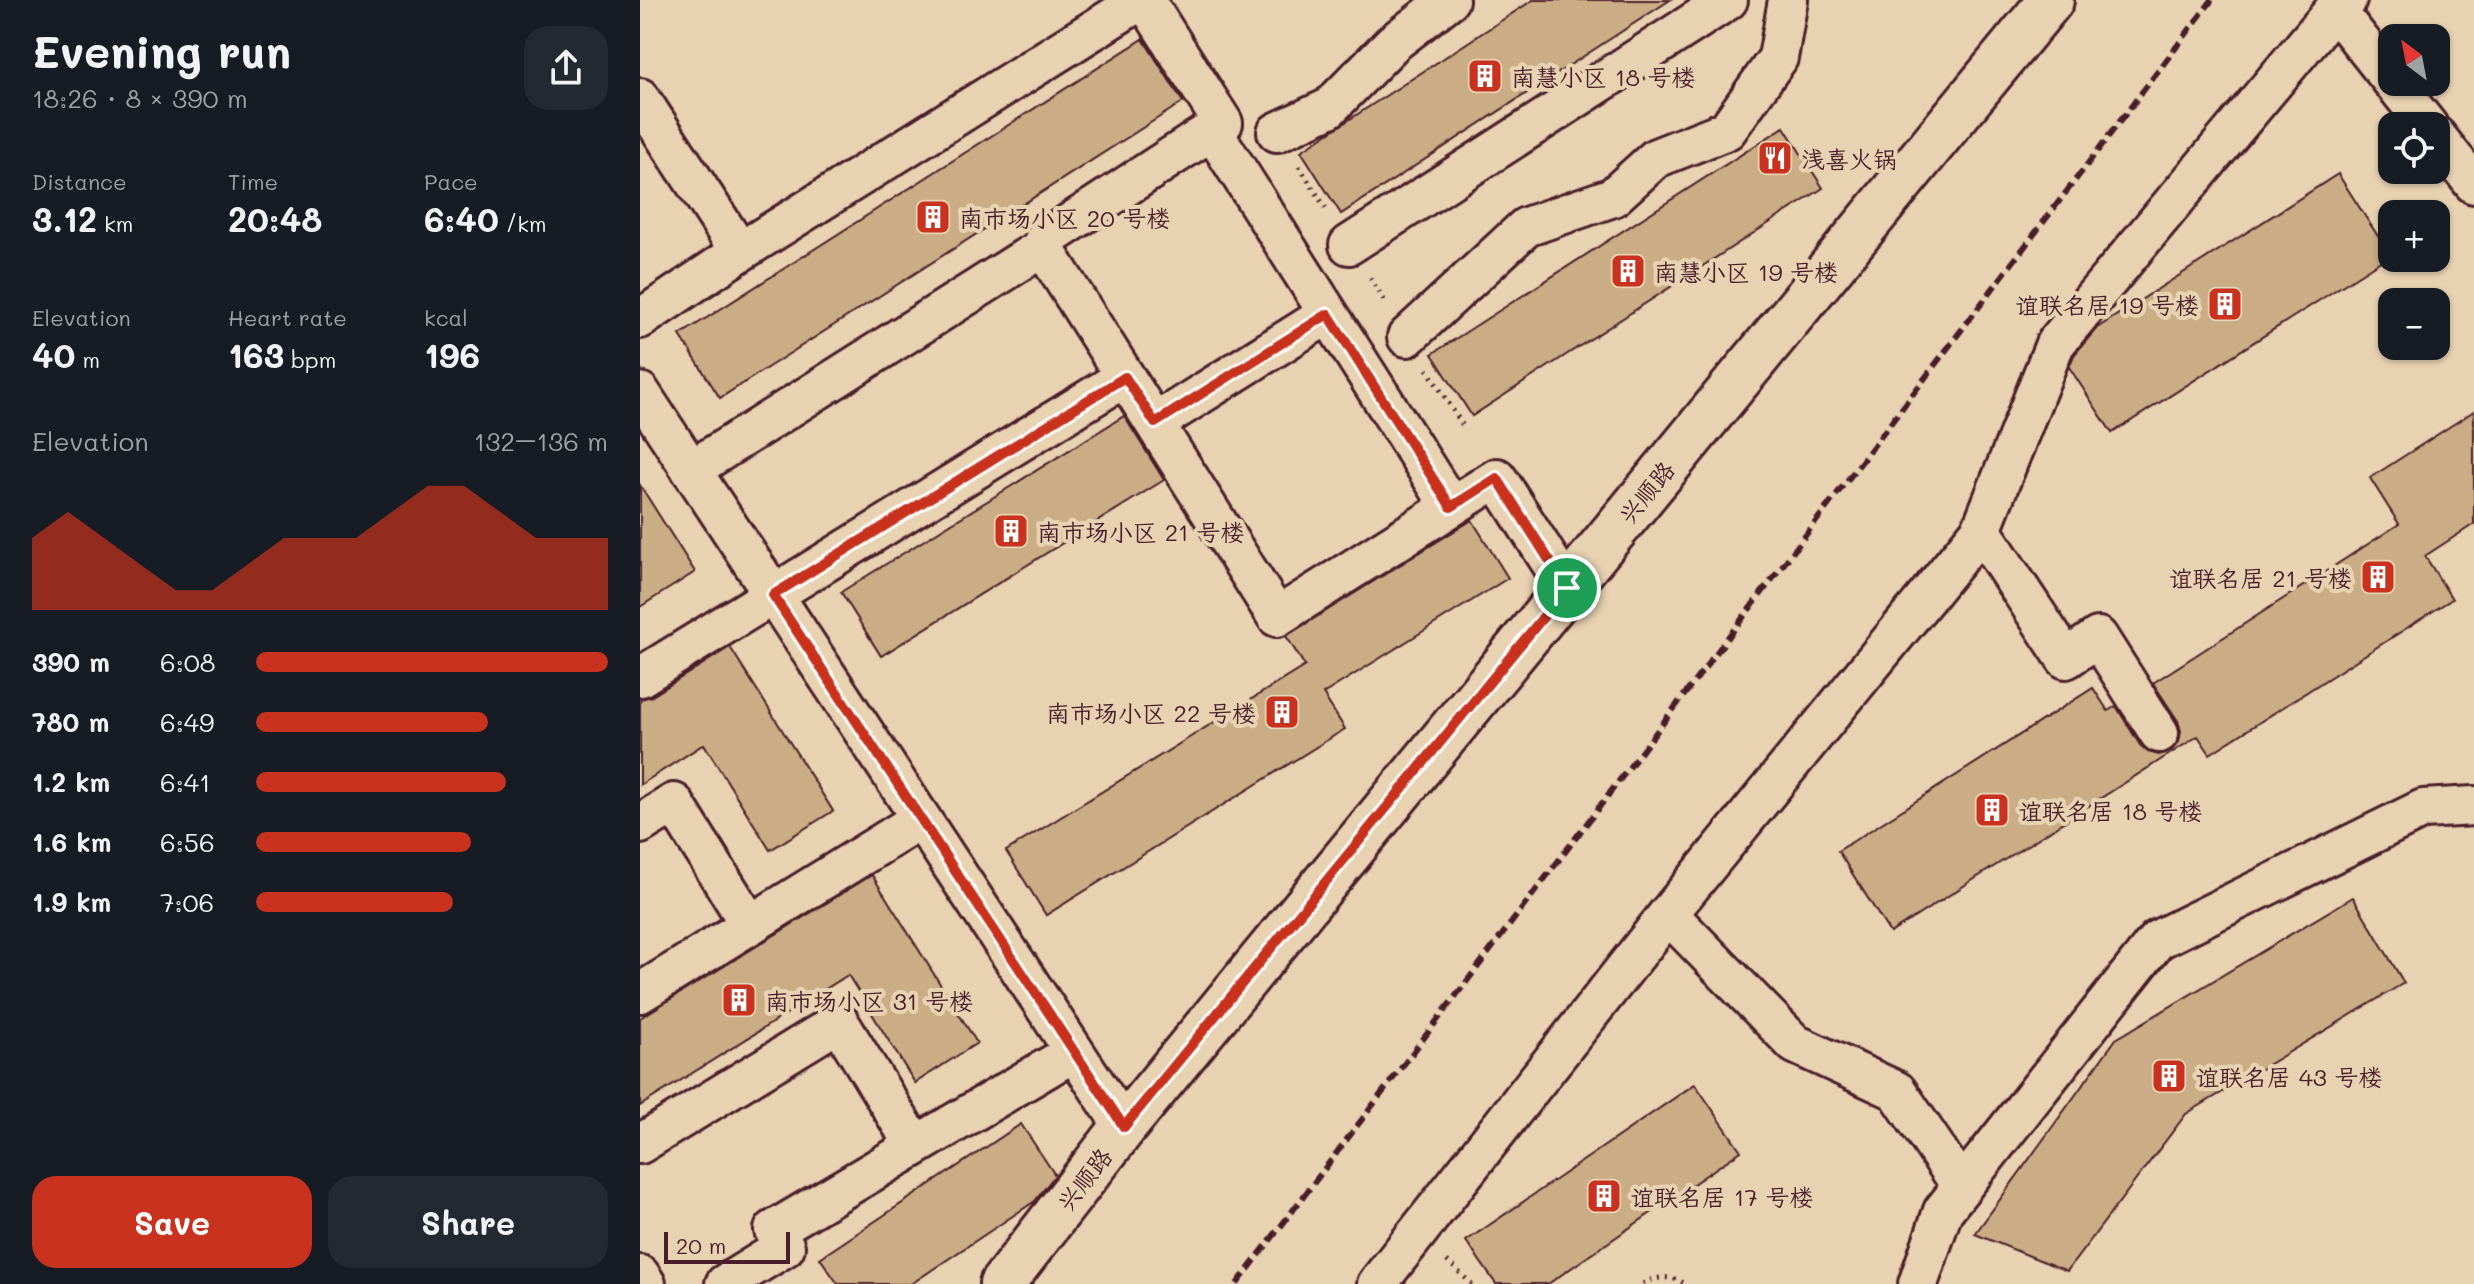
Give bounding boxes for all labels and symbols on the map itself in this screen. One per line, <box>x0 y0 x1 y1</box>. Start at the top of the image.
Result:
north arrow <box>2378 24 2450 96</box>
building icon: 南慧小区 18 号楼 <box>1466 57 1504 95</box>
place label: 南慧小区 18 号楼 <box>1511 61 1696 92</box>
restaurant icon: 浅喜火锅 <box>1756 139 1794 177</box>
place label: 浅喜火锅 <box>1801 143 1897 174</box>
building icon: 南市场小区 20 号楼 <box>914 198 952 236</box>
place label: 南市场小区 20 号楼 <box>959 202 1171 233</box>
building icon: 南慧小区 19 号楼 <box>1609 252 1647 290</box>
place label: 南慧小区 19 号楼 <box>1654 256 1838 287</box>
building icon: 谊联名居 19 号楼 <box>2206 285 2244 323</box>
place label: 谊联名居 19 号楼 <box>2015 289 2199 320</box>
street label: 兴顺路 <box>1611 454 1681 530</box>
building icon: 南市场小区 21 号楼 <box>992 512 1030 550</box>
place label: 南市场小区 21 号楼 <box>1037 516 1244 547</box>
pin <box>1533 554 1601 622</box>
building icon: 谊联名居 21 号楼 <box>2359 558 2397 596</box>
place label: 谊联名居 21 号楼 <box>2169 562 2352 593</box>
building icon: 南市场小区 22 号楼 <box>1263 693 1301 731</box>
place label: 南市场小区 22 号楼 <box>1046 697 1256 728</box>
building icon: 谊联名居 18 号楼 <box>1973 791 2011 829</box>
place label: 谊联名居 18 号楼 <box>2018 795 2203 826</box>
building icon: 南市场小区 31 号楼 <box>720 981 758 1019</box>
place label: 南市场小区 31 号楼 <box>765 985 973 1016</box>
building icon: 谊联名居 43 号楼 <box>2150 1057 2188 1095</box>
place label: 谊联名居 43 号楼 <box>2195 1061 2383 1092</box>
street label: 兴顺路 <box>1050 1141 1118 1217</box>
building icon: 谊联名居 17 号楼 <box>1585 1177 1623 1215</box>
place label: 谊联名居 17 号楼 <box>1630 1181 1813 1212</box>
scale bar <box>664 1228 790 1264</box>

